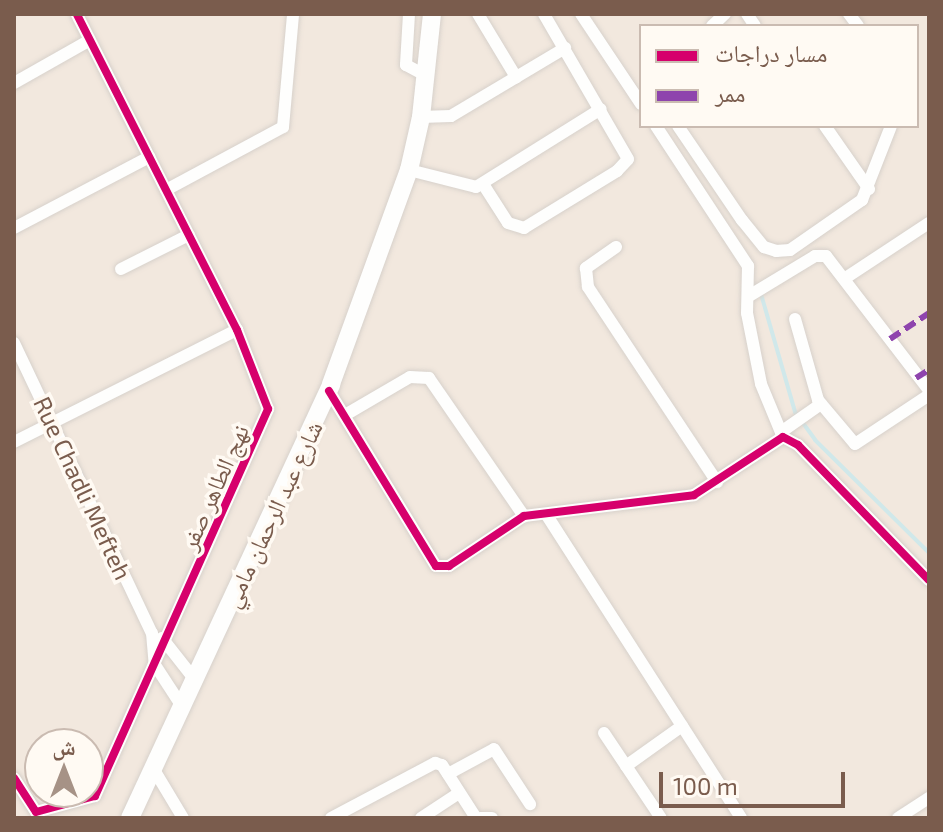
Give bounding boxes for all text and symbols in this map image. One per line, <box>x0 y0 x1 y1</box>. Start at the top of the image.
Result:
legend <box>639 24 919 128</box>
text: مسار دراجات <box>715 38 827 67</box>
text: ممر <box>715 78 746 107</box>
street label: Rue Chadli Mefteh <box>28 392 138 584</box>
street label: شارع عبد الرحمان مامي <box>216 416 328 612</box>
street label: نهج الطاهر صفر <box>174 420 254 554</box>
north arrow <box>24 728 104 808</box>
text: ش <box>52 733 76 759</box>
scale bar <box>663 756 849 806</box>
text: 100 m <box>673 771 738 800</box>

